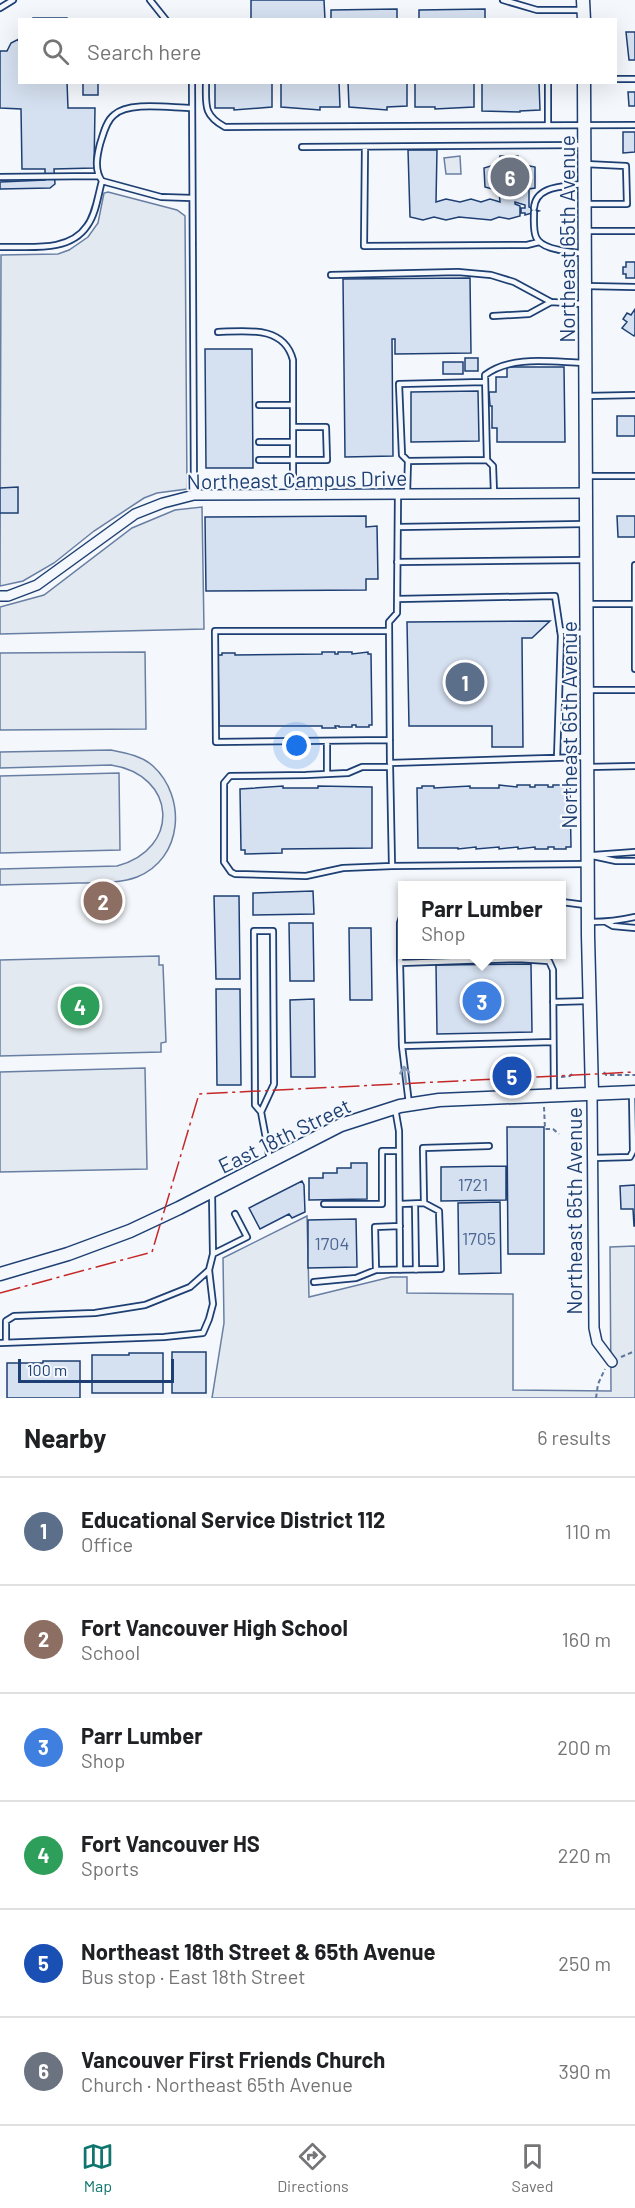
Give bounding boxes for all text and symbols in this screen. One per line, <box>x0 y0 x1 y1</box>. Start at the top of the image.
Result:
search box <box>18 18 617 84</box>
icon: search <box>39 35 72 68</box>
text: Search here <box>87 38 201 64</box>
street label: Northeast 65th Avenue <box>554 135 579 343</box>
pin: 6 <box>490 154 530 200</box>
street label: Northeast Campus Drive <box>186 465 408 493</box>
street label: Northeast 65th Avenue <box>556 621 581 829</box>
pin: 1 <box>446 660 484 704</box>
your location <box>282 731 311 760</box>
pin: 2 <box>84 878 122 924</box>
popup <box>398 881 566 959</box>
text: Parr Lumber <box>421 895 543 921</box>
text: Shop <box>421 921 465 945</box>
pin: 3 <box>462 978 502 1024</box>
pin: 4 <box>60 984 100 1028</box>
pin: 5 <box>492 1054 532 1098</box>
one-way arrow <box>399 1066 410 1086</box>
street label: East 18th Street <box>214 1092 354 1178</box>
street label: Northeast 65th Avenue <box>561 1107 586 1315</box>
house number: 1721 <box>458 1173 488 1195</box>
house number: 1705 <box>462 1227 496 1249</box>
house number: 1704 <box>315 1232 349 1254</box>
scale bar <box>18 1356 174 1384</box>
text: 100 m <box>27 1360 67 1379</box>
text: Nearby <box>24 1422 106 1453</box>
text: 6 results <box>537 1425 611 1449</box>
text: Educational Service District 112 <box>81 1506 385 1532</box>
text: 1 <box>40 1519 47 1543</box>
text: 110 m <box>565 1519 611 1543</box>
text: Office <box>81 1532 133 1556</box>
text: Fort Vancouver High School <box>81 1614 348 1640</box>
text: 2 <box>38 1627 49 1651</box>
text: 160 m <box>562 1627 611 1651</box>
text: School <box>81 1640 140 1664</box>
text: Parr Lumber <box>81 1722 203 1748</box>
text: 3 <box>38 1735 49 1759</box>
text: 200 m <box>557 1735 611 1759</box>
text: Shop <box>81 1748 125 1772</box>
text: Fort Vancouver HS <box>81 1830 260 1856</box>
text: 4 <box>37 1843 50 1867</box>
text: 220 m <box>558 1843 611 1867</box>
text: Sports <box>81 1856 139 1880</box>
text: Northeast 18th Street & 65th Avenue <box>81 1938 435 1964</box>
text: 5 <box>38 1951 49 1975</box>
text: 250 m <box>558 1951 611 1975</box>
text: Bus stop · East 18th Street <box>81 1964 306 1988</box>
text: Vancouver First Friends Church <box>81 2046 385 2072</box>
text: 6 <box>38 2059 49 2083</box>
text: 390 m <box>558 2059 611 2083</box>
text: Church · Northeast 65th Avenue <box>81 2072 353 2096</box>
tab: Map <box>81 2140 114 2195</box>
tab: Directions <box>277 2140 349 2195</box>
tab: Saved <box>512 2140 554 2195</box>

